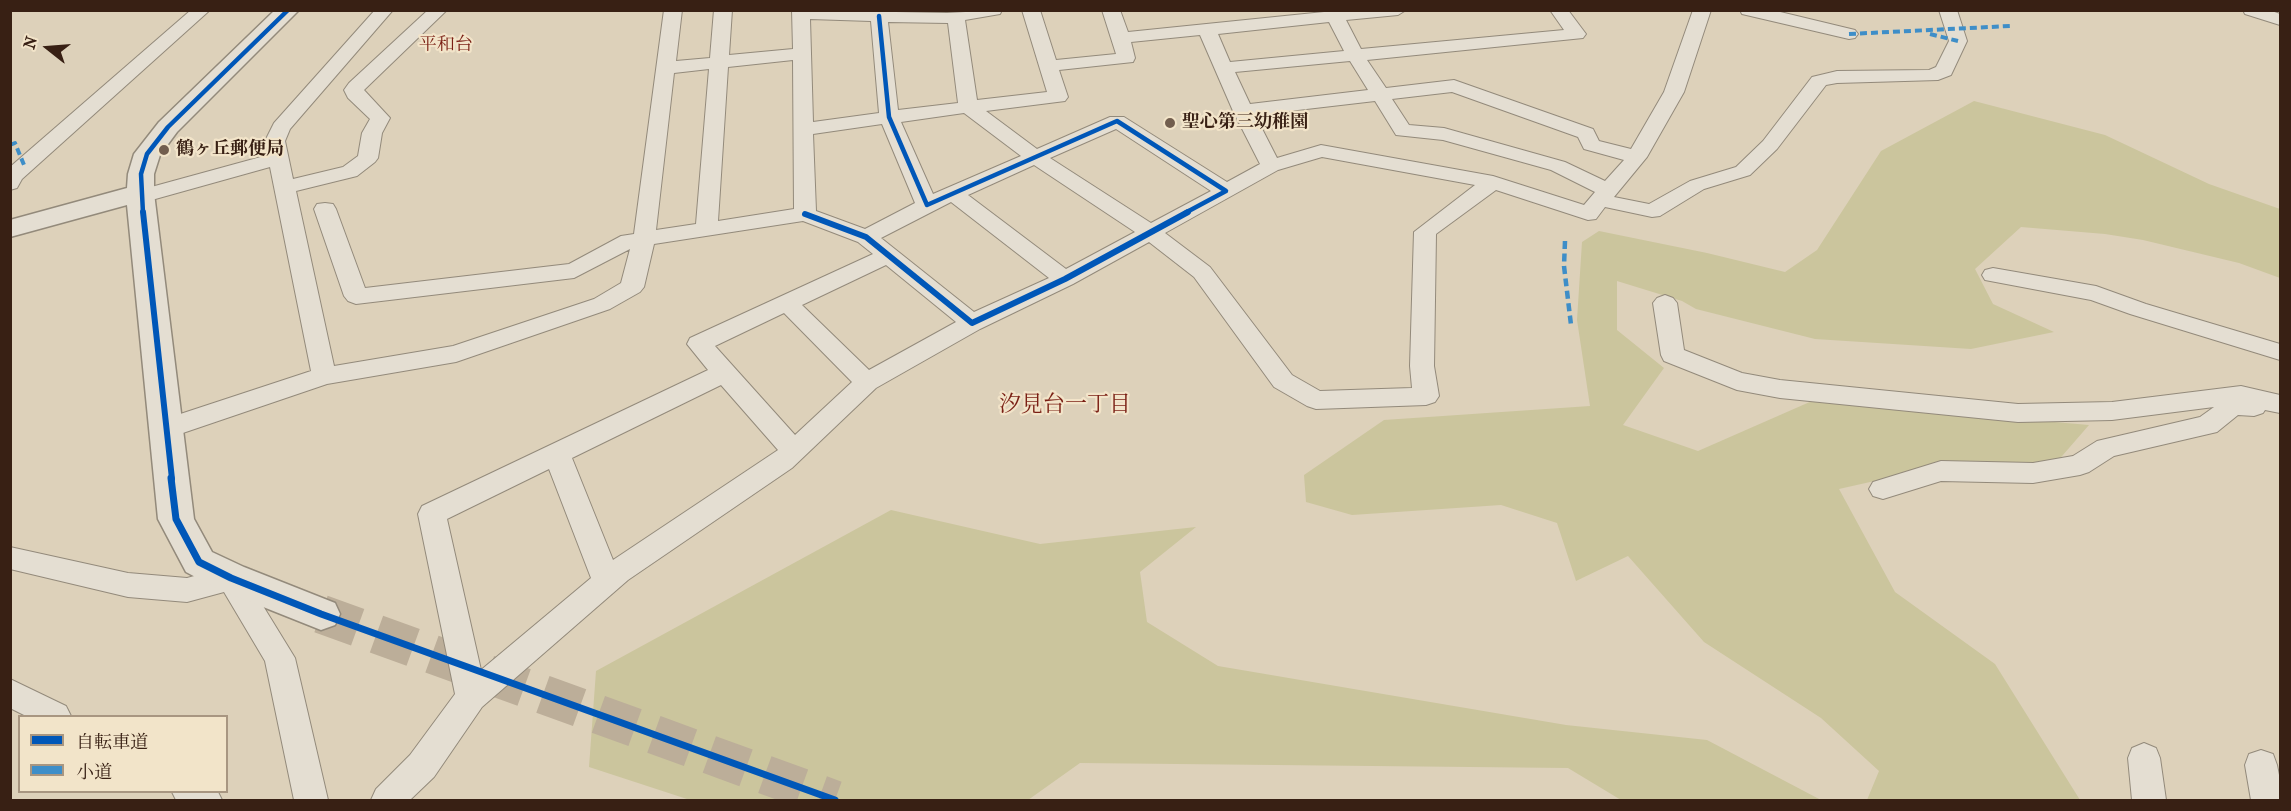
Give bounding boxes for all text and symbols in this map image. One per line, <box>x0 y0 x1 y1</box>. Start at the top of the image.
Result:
north arrow <box>18 18 78 78</box>
text: N <box>19 34 41 51</box>
district label: 平和台 <box>419 35 473 57</box>
place label: 聖心第三幼稚園 <box>1182 112 1308 134</box>
marker: 聖心第三幼稚園 <box>1163 116 1177 130</box>
place label: 鶴ヶ丘郵便局 <box>176 139 284 161</box>
marker: 鶴ヶ丘郵便局 <box>157 143 171 157</box>
district label: 汐見台一丁目 <box>999 393 1131 419</box>
legend <box>18 715 228 793</box>
text: 自転車道 <box>76 732 148 753</box>
text: 小道 <box>76 762 112 783</box>

